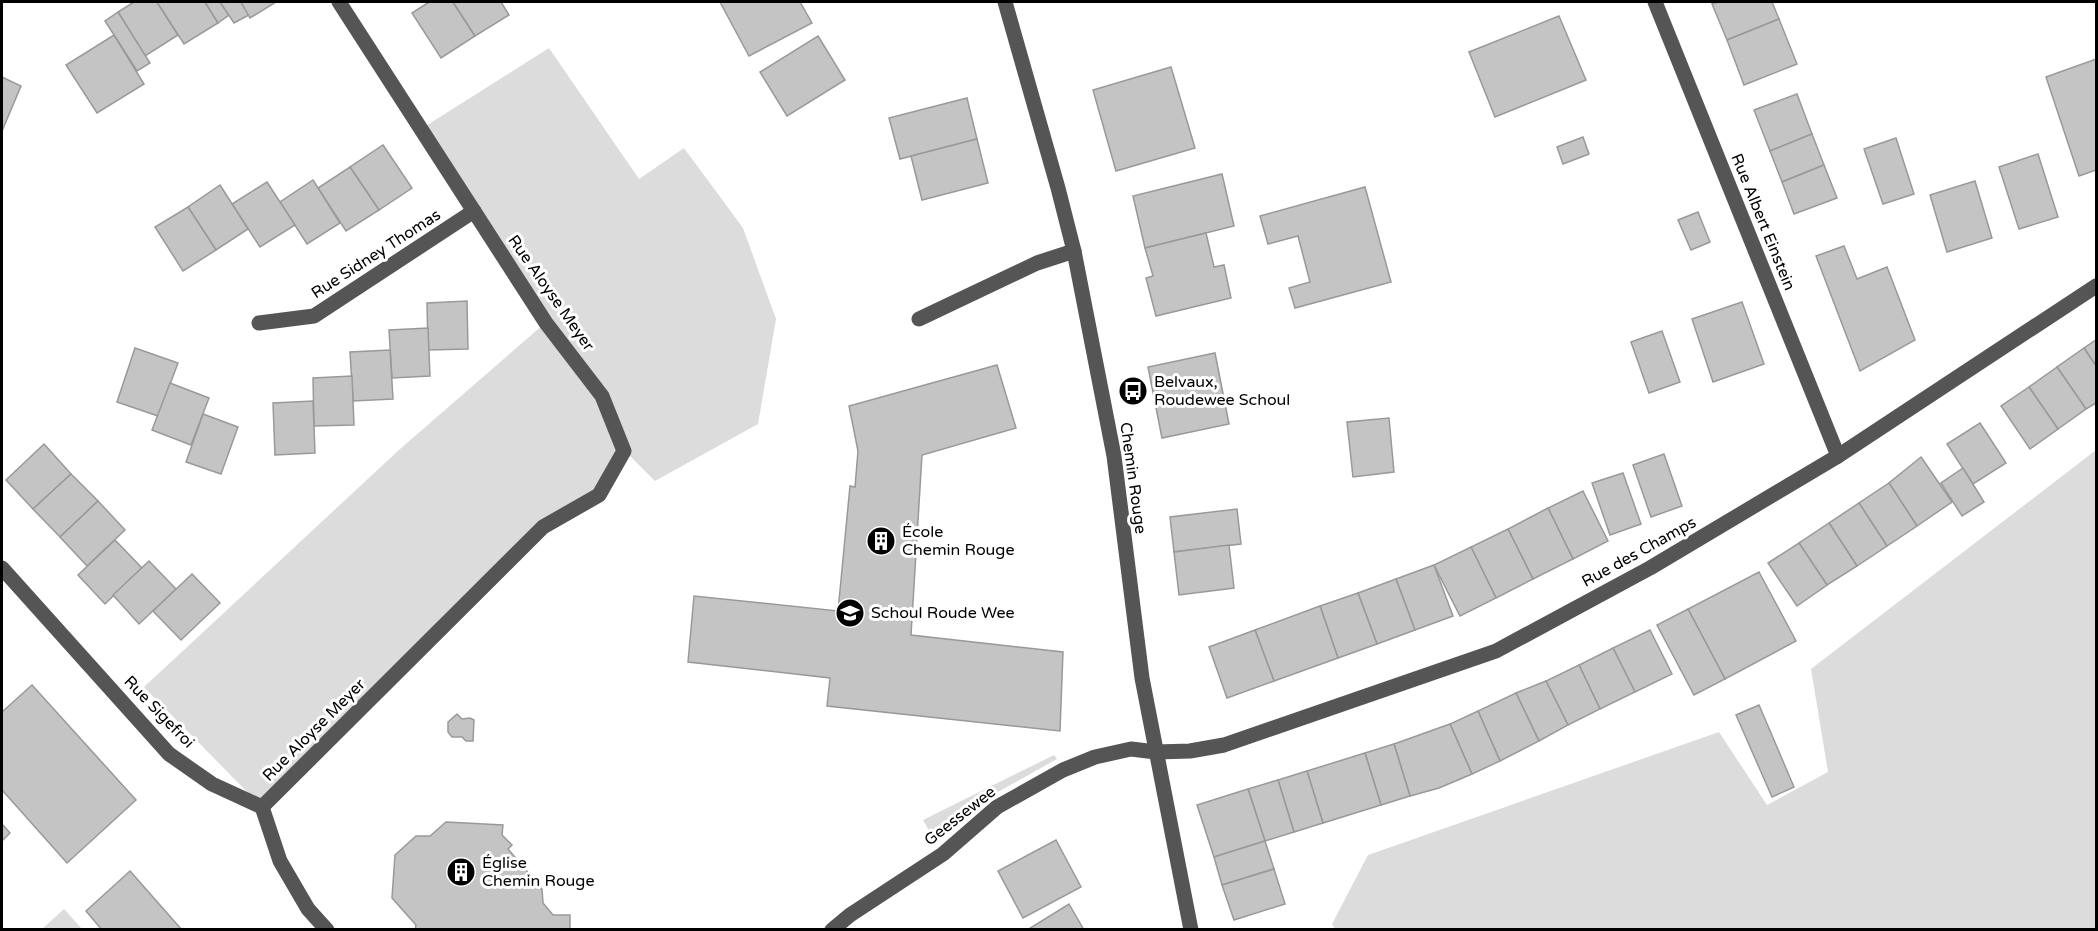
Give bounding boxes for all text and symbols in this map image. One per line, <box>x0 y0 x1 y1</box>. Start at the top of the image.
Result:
street label: Rue Albert Einstein <box>1726 151 1800 293</box>
street label: Rue Sidney Thomas <box>308 205 444 303</box>
street label: Rue Aloyse Meyer <box>503 231 599 356</box>
place label: Belvaux, Roudewee Schoul <box>1154 372 1290 410</box>
bus stop icon: Belvaux, Roudewee Schoul <box>1117 375 1149 407</box>
street label: Chemin Rouge <box>1115 421 1151 535</box>
street label: Rue des Champs <box>1578 512 1700 592</box>
place label: École Chemin Rouge <box>902 522 1015 560</box>
building icon: École Chemin Rouge <box>865 525 897 557</box>
school or university icon: Schoul Roude Wee <box>834 597 866 629</box>
place label: Schoul Roude Wee <box>871 603 1015 623</box>
street label: Rue Sigefroi <box>120 672 198 752</box>
street label: Rue Aloyse Meyer <box>258 674 370 786</box>
street label: Geessewee <box>920 782 1000 850</box>
place label: Église Chemin Rouge <box>482 853 595 891</box>
building icon: Église Chemin Rouge <box>445 856 477 888</box>

